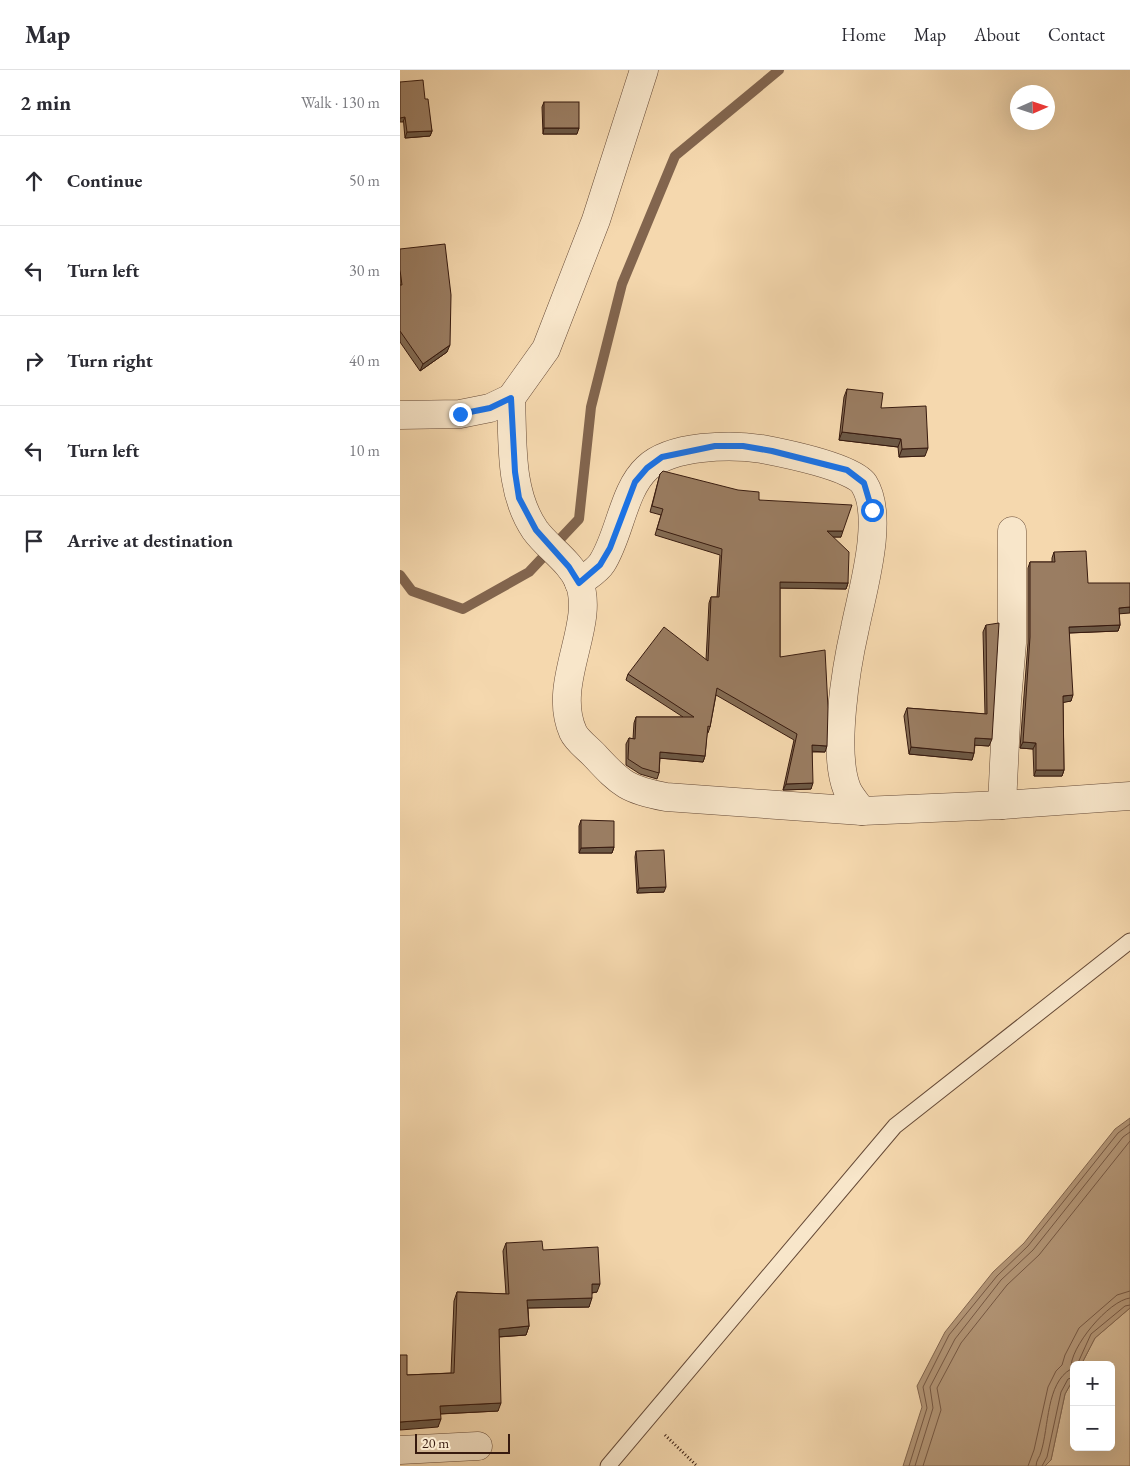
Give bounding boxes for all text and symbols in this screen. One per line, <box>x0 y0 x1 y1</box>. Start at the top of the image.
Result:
text: Map <box>25 19 70 50</box>
text: Home <box>841 23 886 46</box>
text: Map <box>914 23 946 46</box>
text: About <box>974 23 1020 46</box>
text: Contact <box>1048 23 1105 46</box>
north arrow <box>1010 85 1055 130</box>
text: 2 min <box>20 89 71 116</box>
text: Walk · 130 m <box>301 92 380 113</box>
icon: ahead <box>20 167 48 195</box>
text: Continue <box>67 168 142 193</box>
text: 50 m <box>349 170 380 191</box>
icon: left <box>20 257 48 285</box>
text: Turn left <box>67 258 139 283</box>
text: 30 m <box>349 260 380 281</box>
icon: right <box>20 347 48 375</box>
text: Turn right <box>67 348 153 373</box>
text: 40 m <box>349 350 380 371</box>
route end <box>449 403 472 426</box>
icon: left <box>20 437 48 465</box>
text: Turn left <box>67 438 139 463</box>
text: 10 m <box>349 440 380 461</box>
route start <box>861 499 884 522</box>
icon: arrive <box>20 527 48 555</box>
text: Arrive at destination <box>67 528 233 553</box>
map controls <box>1070 1361 1115 1451</box>
button: + <box>1070 1361 1115 1406</box>
button: − <box>1070 1406 1115 1451</box>
scale bar <box>415 1431 510 1454</box>
text: 20 m <box>422 1434 449 1452</box>

